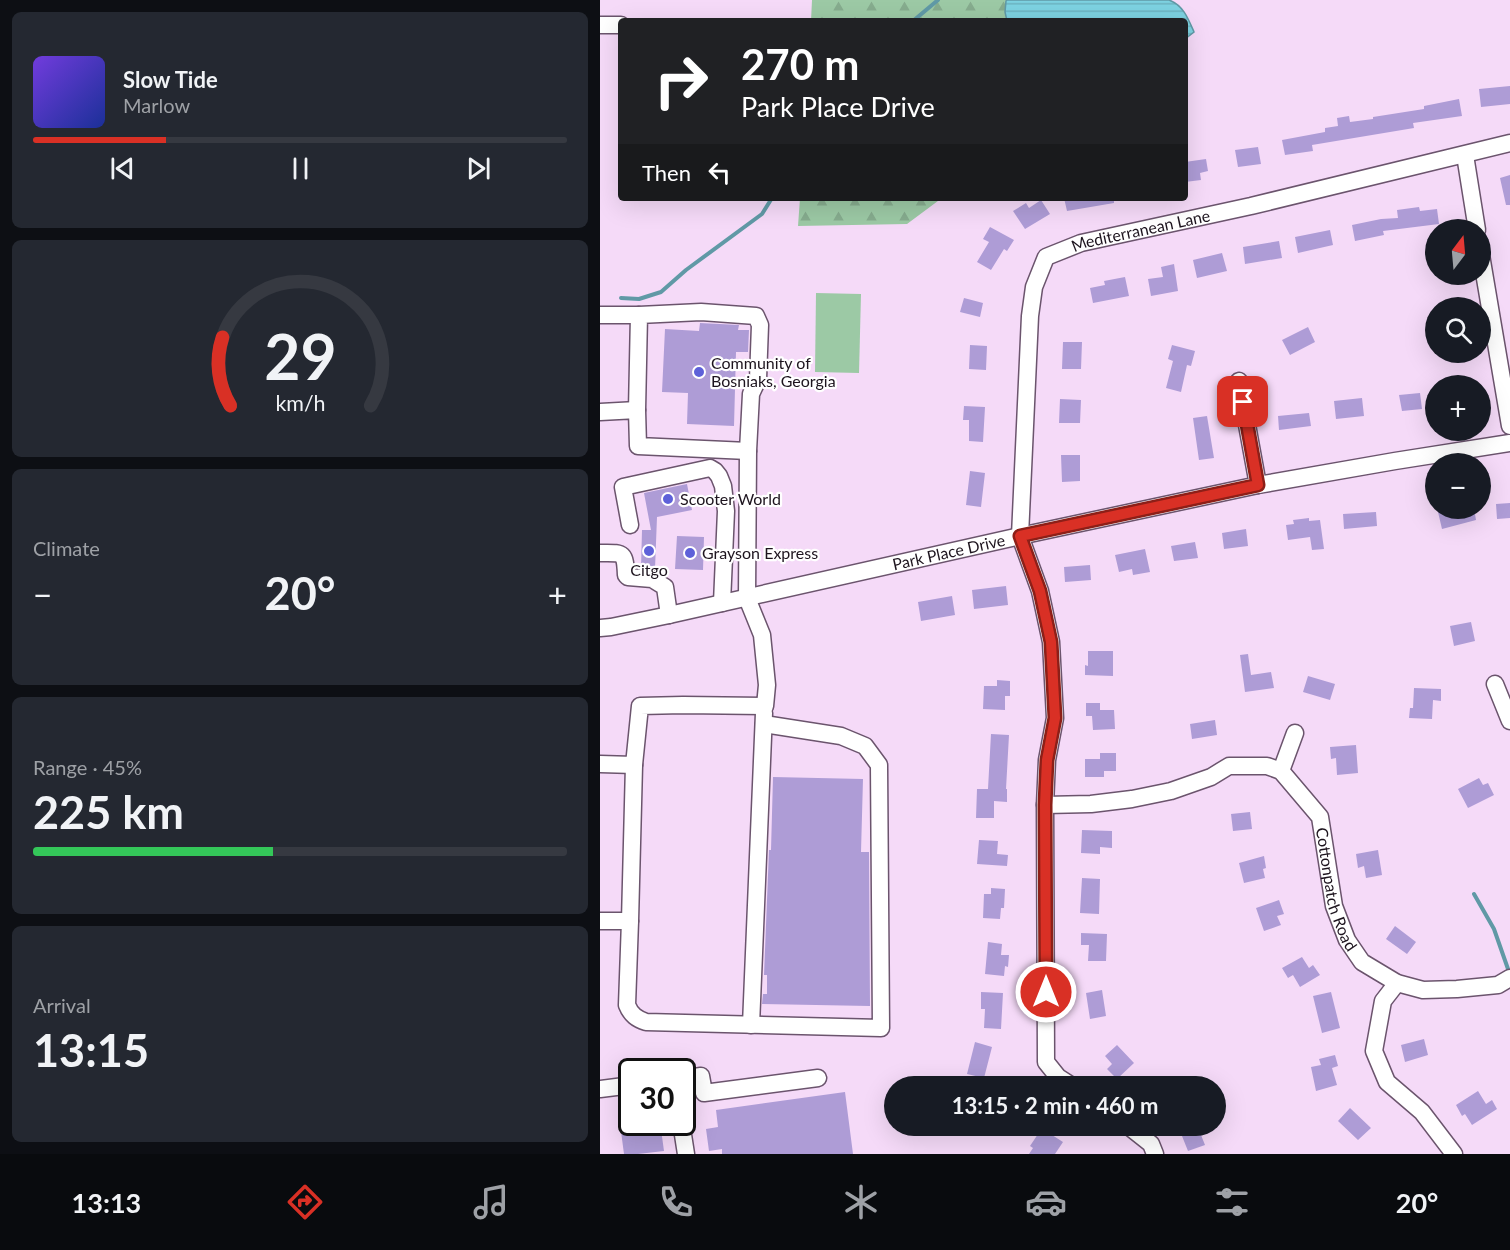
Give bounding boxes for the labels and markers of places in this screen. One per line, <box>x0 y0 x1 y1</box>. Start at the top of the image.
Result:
place label: Community of Bosniaks, Georgia <box>711 353 836 390</box>
marker: Community of Bosniaks, Georgia <box>692 365 706 379</box>
pin <box>1217 376 1268 427</box>
place label: Scooter World <box>680 489 781 508</box>
marker: Scooter World <box>661 492 675 506</box>
place label: Grayson Express <box>702 543 818 562</box>
marker: Citgo <box>642 544 656 558</box>
marker: Grayson Express <box>683 546 697 560</box>
place label: Citgo <box>630 560 668 579</box>

